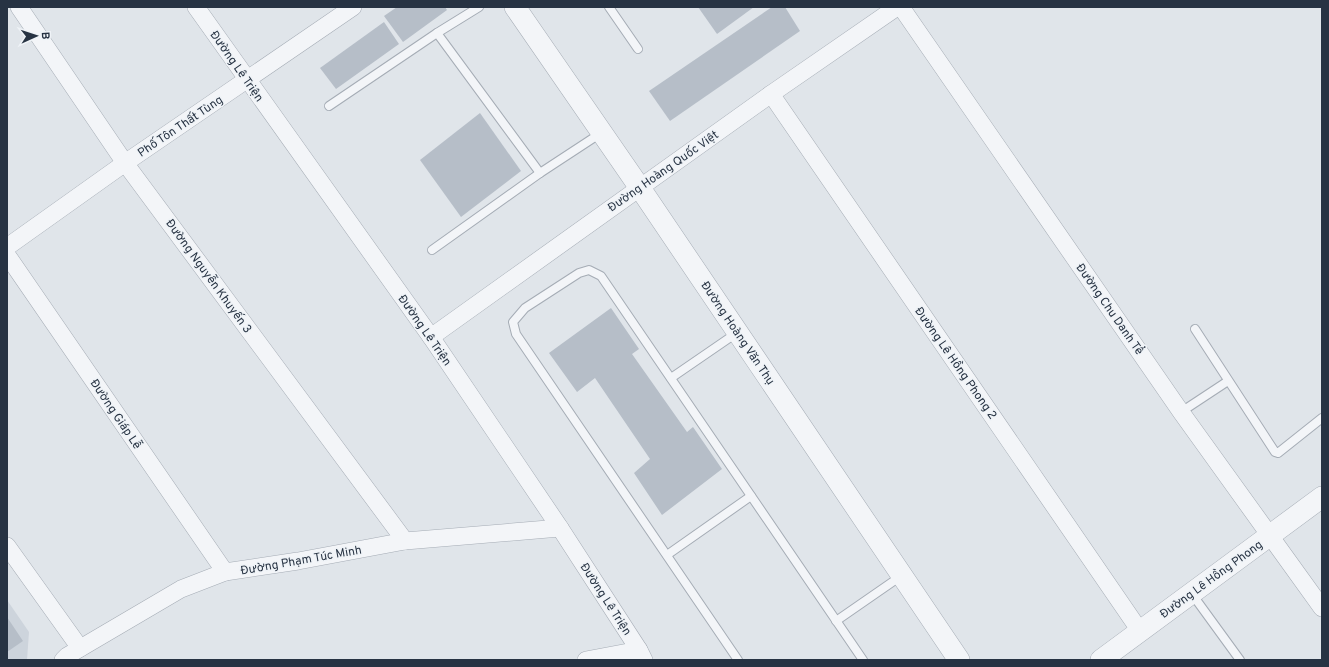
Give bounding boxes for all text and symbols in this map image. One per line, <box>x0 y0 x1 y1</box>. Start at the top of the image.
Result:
north arrow <box>16 16 56 56</box>
street label: Đường Lê Triện <box>206 28 267 105</box>
text: B <box>38 31 52 40</box>
street label: Phố Tôn Thất Tùng <box>135 92 226 161</box>
street label: Đường Hoàng Quốc Việt <box>605 127 722 216</box>
street label: Đường Nguyễn Khuyến 3 <box>161 216 255 337</box>
street label: Đường Chu Danh Tể <box>1072 261 1147 358</box>
street label: Đường Hoàng Văn Thụ <box>697 279 778 388</box>
street label: Đường Lê Triện <box>394 292 455 369</box>
street label: Đường Lê Hồng Phong 2 <box>910 304 1000 423</box>
street label: Đường Giáp Lễ <box>86 376 145 453</box>
street label: Đường Lê Hồng Phong <box>1157 537 1266 623</box>
street label: Đường Phạm Túc Minh <box>239 542 363 580</box>
street label: Đường Lê Triện <box>576 560 635 639</box>

